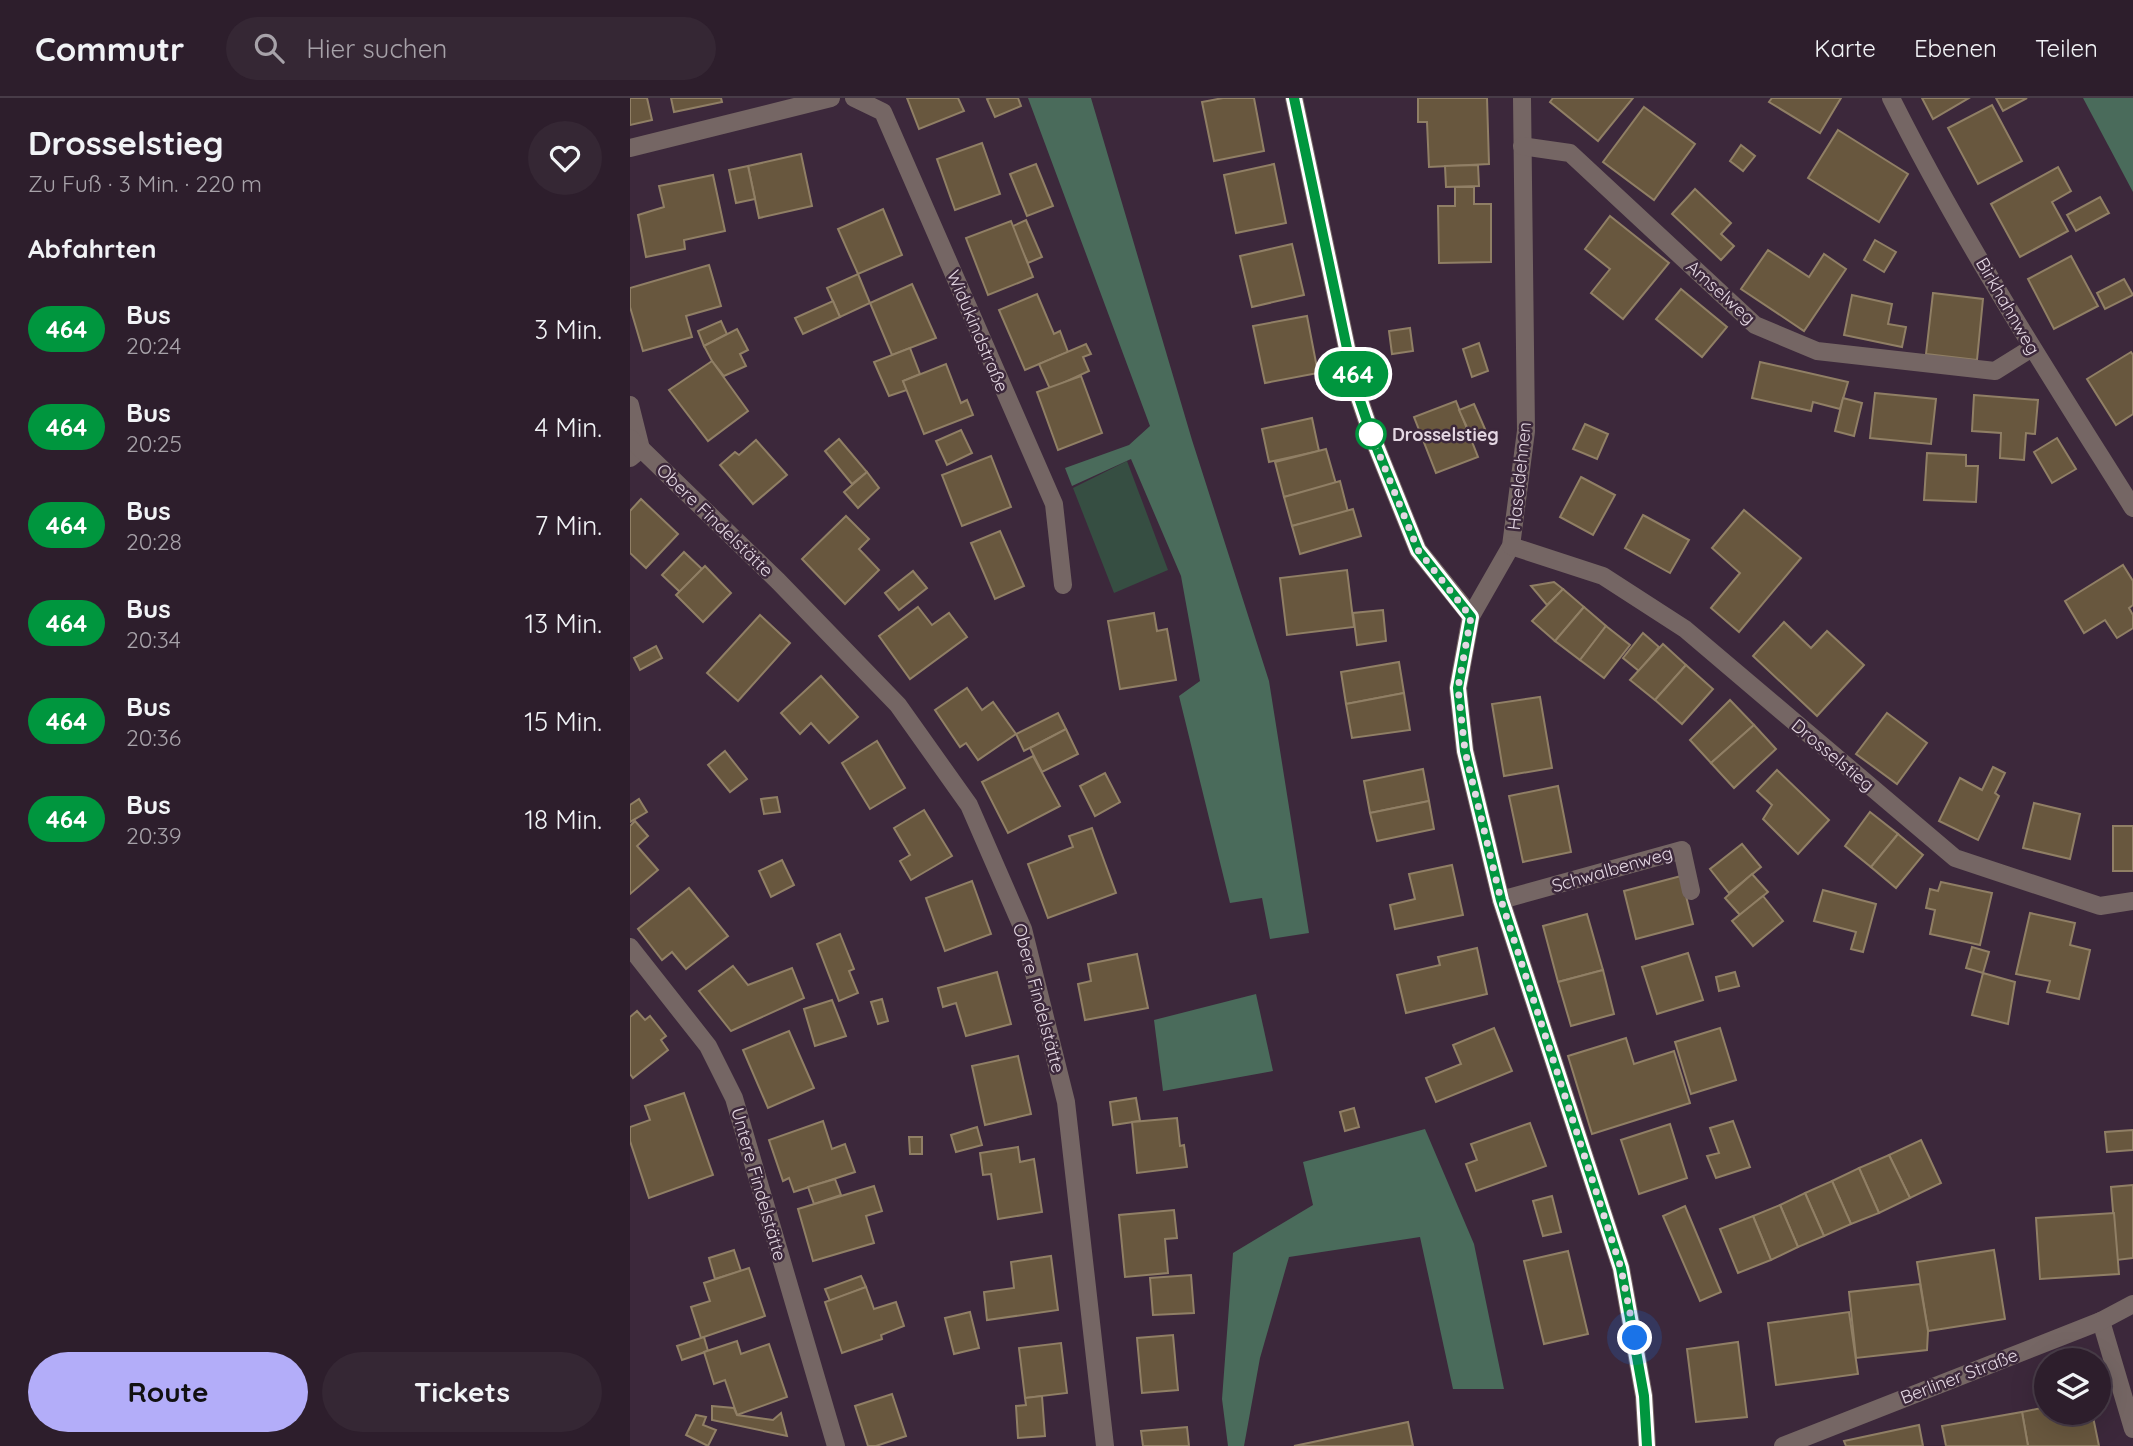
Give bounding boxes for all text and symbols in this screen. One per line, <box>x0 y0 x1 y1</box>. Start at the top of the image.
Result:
search box <box>226 17 716 80</box>
text: Commutr <box>35 28 184 69</box>
icon: search <box>250 29 288 67</box>
text: Hier suchen <box>306 32 447 65</box>
text: Karte <box>1814 33 1876 63</box>
text: Ebenen <box>1914 33 1997 63</box>
text: Teilen <box>2035 33 2098 63</box>
button: heart <box>528 121 602 195</box>
text: Drosselstieg <box>28 122 224 163</box>
text: Zu Fuß · 3 Min. · 220 m <box>28 169 262 198</box>
text: Abfahrten <box>28 232 157 265</box>
street label: Birkhahnweg <box>1971 253 2045 359</box>
street label: Amselweg <box>1682 255 1760 329</box>
street label: Widukindstraße <box>942 266 1014 396</box>
text: Bus <box>126 298 171 331</box>
text: 3 Min. <box>534 313 602 346</box>
text: 464 <box>46 314 87 344</box>
text: 20:24 <box>126 331 181 360</box>
line badge: 464 <box>1313 351 1393 397</box>
text: 464 <box>1332 359 1374 389</box>
text: Bus <box>126 396 171 429</box>
text: 4 Min. <box>534 411 602 444</box>
text: 464 <box>46 412 87 442</box>
marker: Drosselstieg <box>1356 419 1386 449</box>
street label: Haseldehnen <box>1502 421 1536 531</box>
place label: Drosselstieg <box>1392 423 1499 446</box>
text: 20:25 <box>126 429 182 458</box>
street label: Obere Findelstätte <box>652 458 778 582</box>
text: Bus <box>126 494 171 527</box>
text: 7 Min. <box>535 509 602 542</box>
text: 464 <box>46 510 87 540</box>
text: 20:28 <box>126 527 182 556</box>
text: Bus <box>126 592 171 625</box>
text: 13 Min. <box>525 607 602 640</box>
text: 464 <box>46 608 87 638</box>
text: 20:34 <box>126 625 181 654</box>
text: Bus <box>126 690 171 723</box>
text: 15 Min. <box>524 705 602 738</box>
text: 464 <box>46 706 87 736</box>
street label: Drosselstieg <box>1787 714 1879 796</box>
text: 20:36 <box>126 723 181 752</box>
text: Bus <box>126 788 171 821</box>
text: 18 Min. <box>524 803 602 836</box>
text: 464 <box>46 804 87 834</box>
text: 20:39 <box>126 821 182 850</box>
street label: Schwalbenweg <box>1549 841 1675 897</box>
street label: Obere Findelstätte <box>1008 921 1070 1075</box>
street label: Untere Findelstätte <box>726 1105 792 1263</box>
your location <box>1617 1320 1652 1355</box>
street label: Berliner Straße <box>1897 1343 2021 1409</box>
map controls <box>2034 1348 2111 1425</box>
button: layers <box>2034 1348 2111 1425</box>
button: Route <box>28 1352 308 1432</box>
button: Tickets <box>322 1352 602 1432</box>

